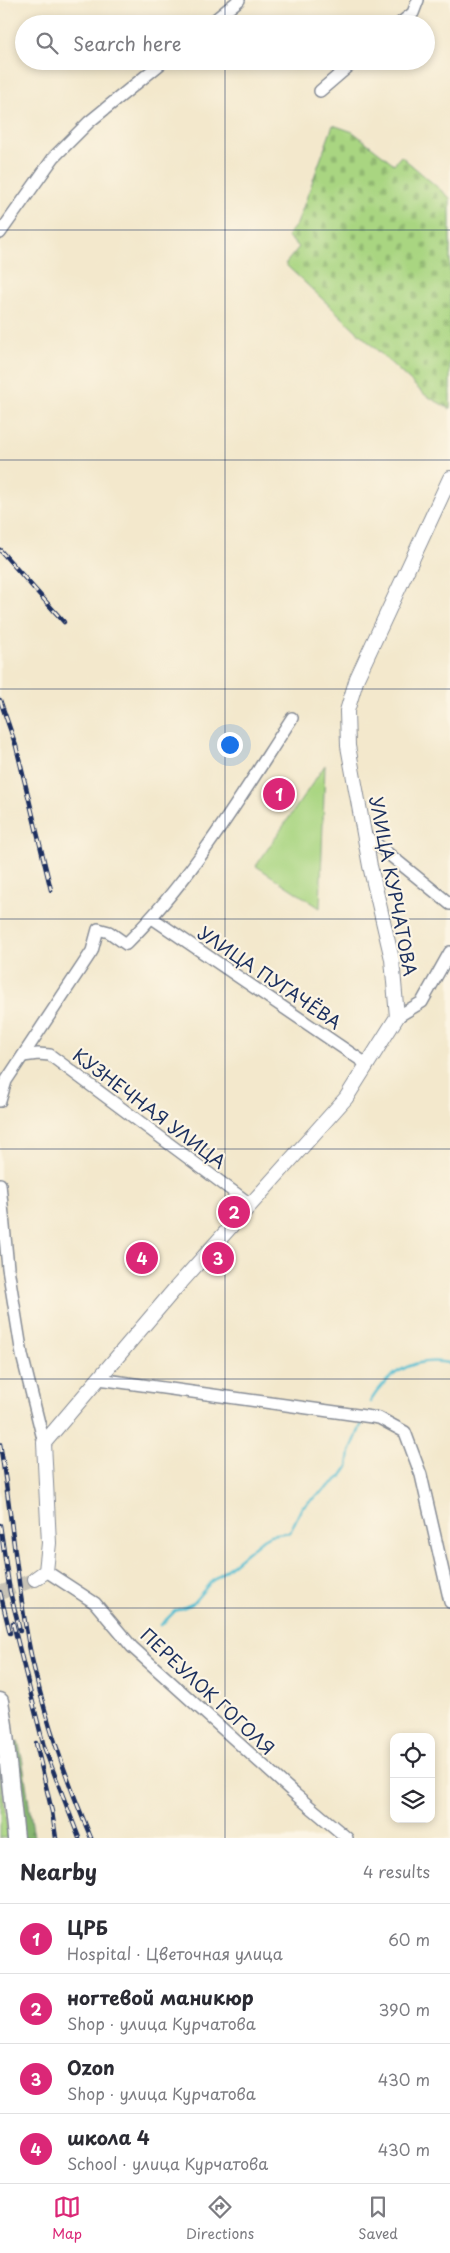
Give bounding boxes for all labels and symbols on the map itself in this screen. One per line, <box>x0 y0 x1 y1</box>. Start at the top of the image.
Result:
your location <box>217 732 243 758</box>
pin: 1 <box>263 775 295 813</box>
street label: УЛИЦА КУРЧАТОВА <box>363 794 425 978</box>
street label: УЛИЦА ПУГАЧЁВА <box>193 919 347 1035</box>
street label: КУЗНЕЧНАЯ УЛИЦА <box>68 1041 232 1175</box>
pin: 2 <box>218 1193 250 1231</box>
pin: 4 <box>126 1239 158 1277</box>
pin: 3 <box>202 1239 234 1277</box>
street label: ПЕРЕУЛОК ГОГОЛЯ <box>135 1621 281 1761</box>

